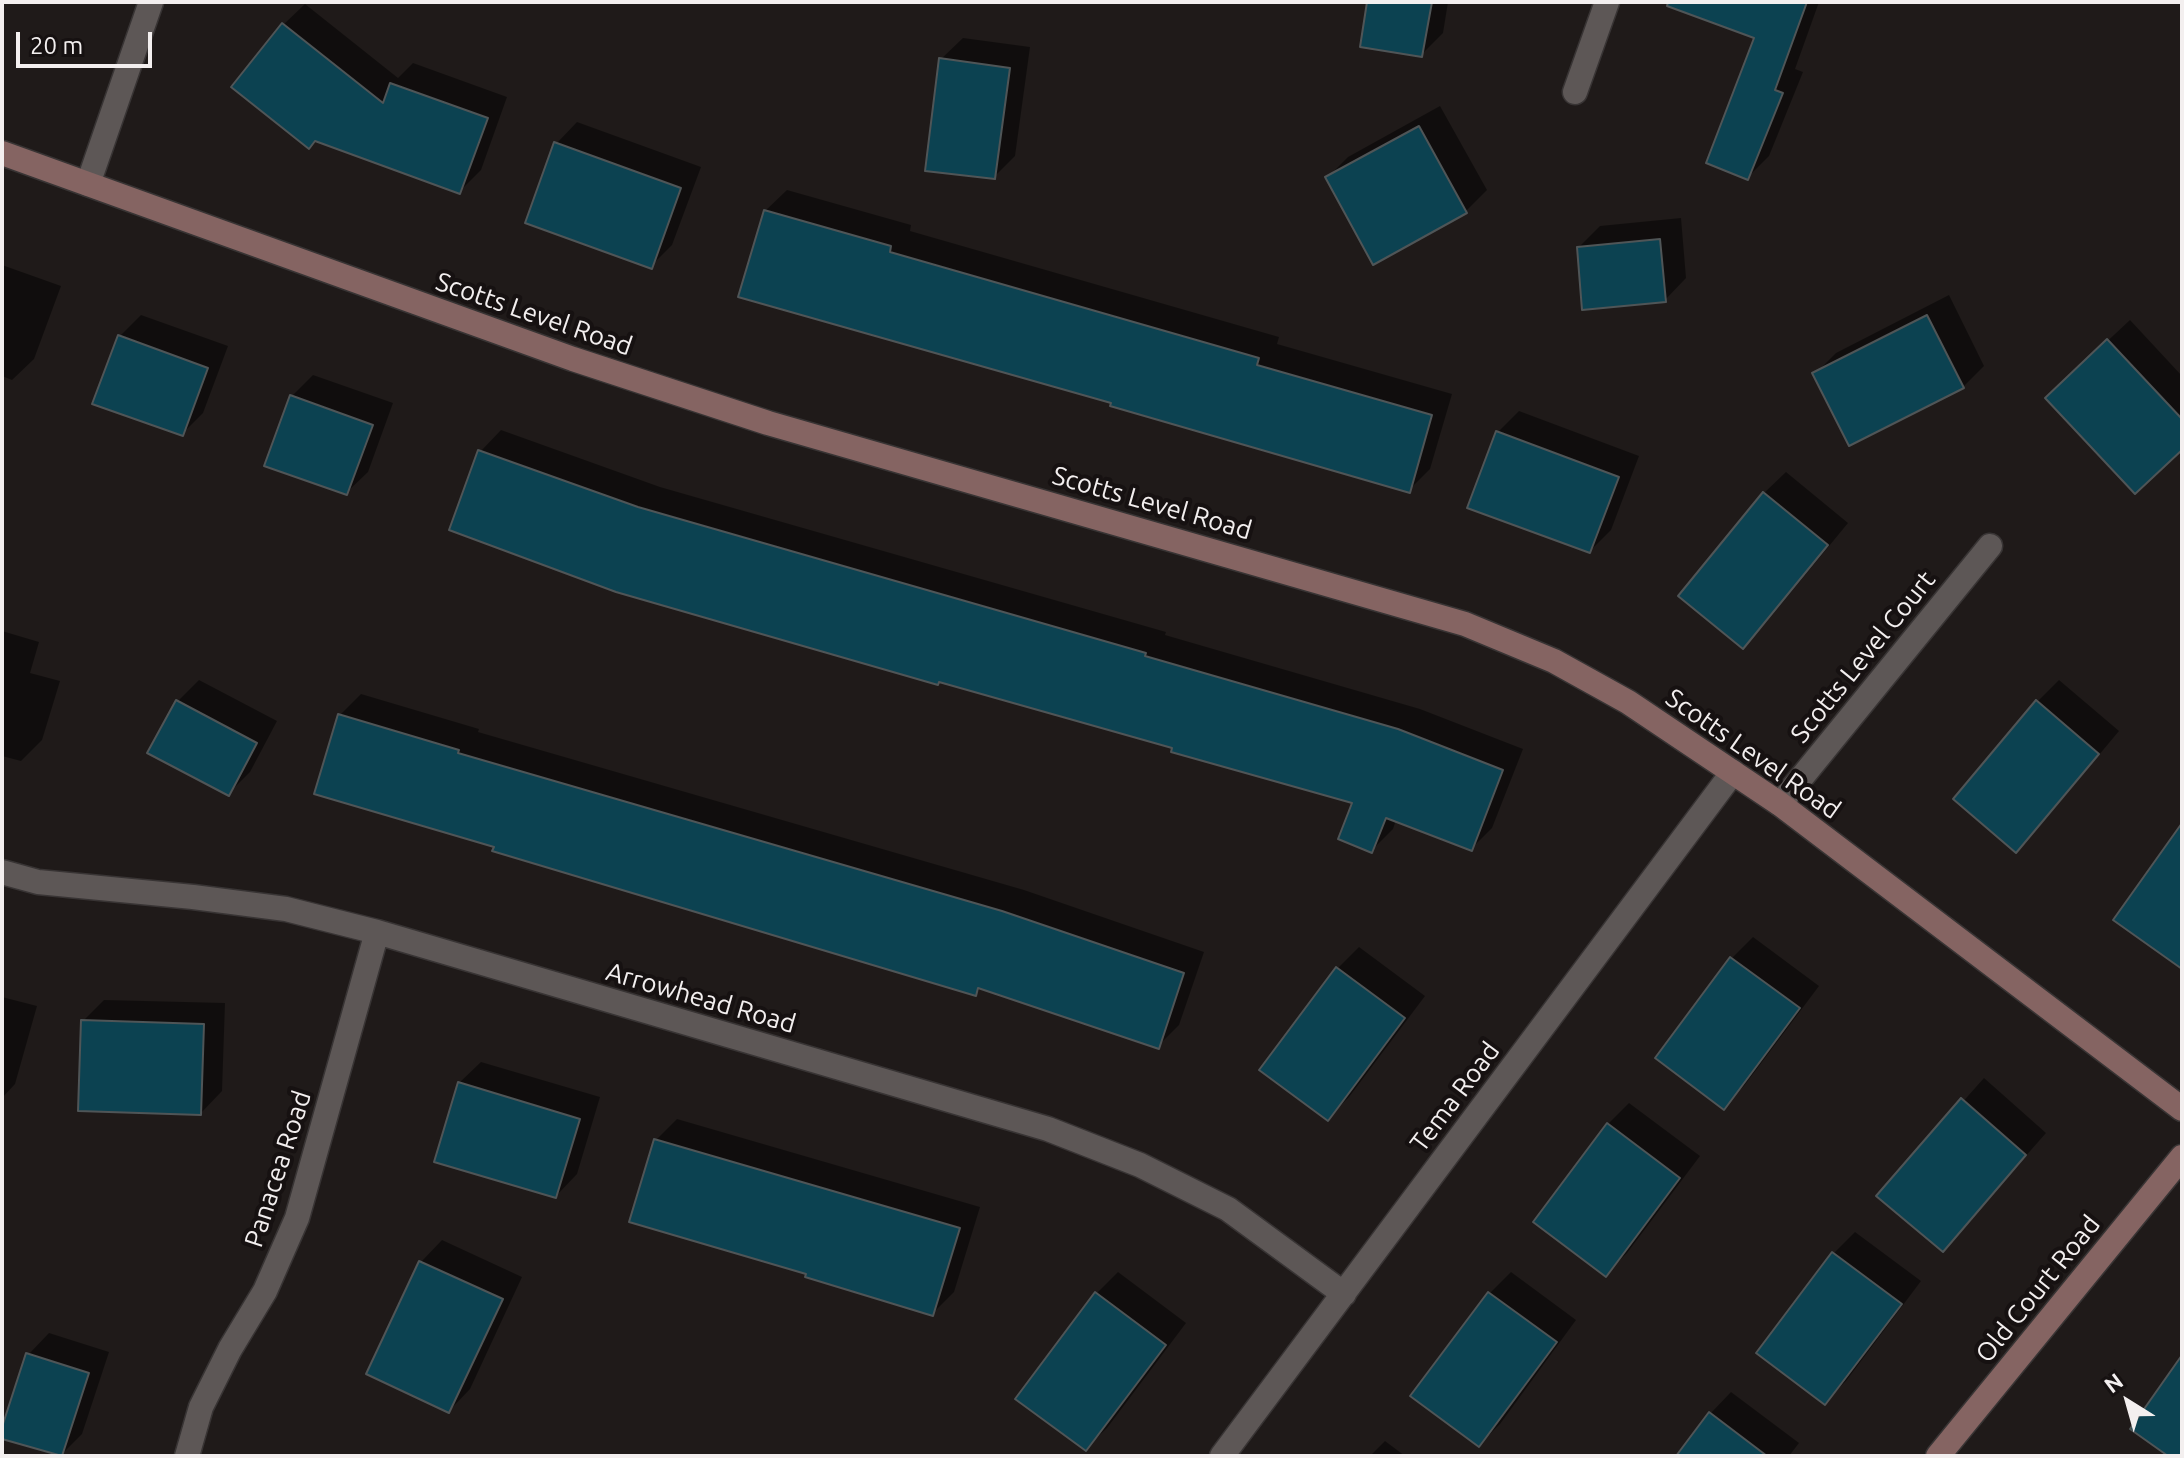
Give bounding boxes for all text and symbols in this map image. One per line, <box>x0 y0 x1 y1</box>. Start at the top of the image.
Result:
scale bar <box>20 16 156 66</box>
text: 20 m <box>30 32 83 59</box>
street label: Scotts Level Road <box>432 266 636 362</box>
street label: Scotts Level Road <box>1049 460 1255 546</box>
street label: Scotts Level Court <box>1784 565 1942 749</box>
street label: Scotts Level Road <box>1660 682 1846 826</box>
street label: Arrowhead Road <box>603 956 799 1040</box>
street label: Tema Road <box>1404 1036 1506 1158</box>
street label: Panacea Road <box>238 1087 318 1251</box>
street label: Old Court Road <box>1969 1209 2107 1369</box>
north arrow <box>2088 1362 2168 1442</box>
text: N <box>2099 1368 2127 1397</box>

